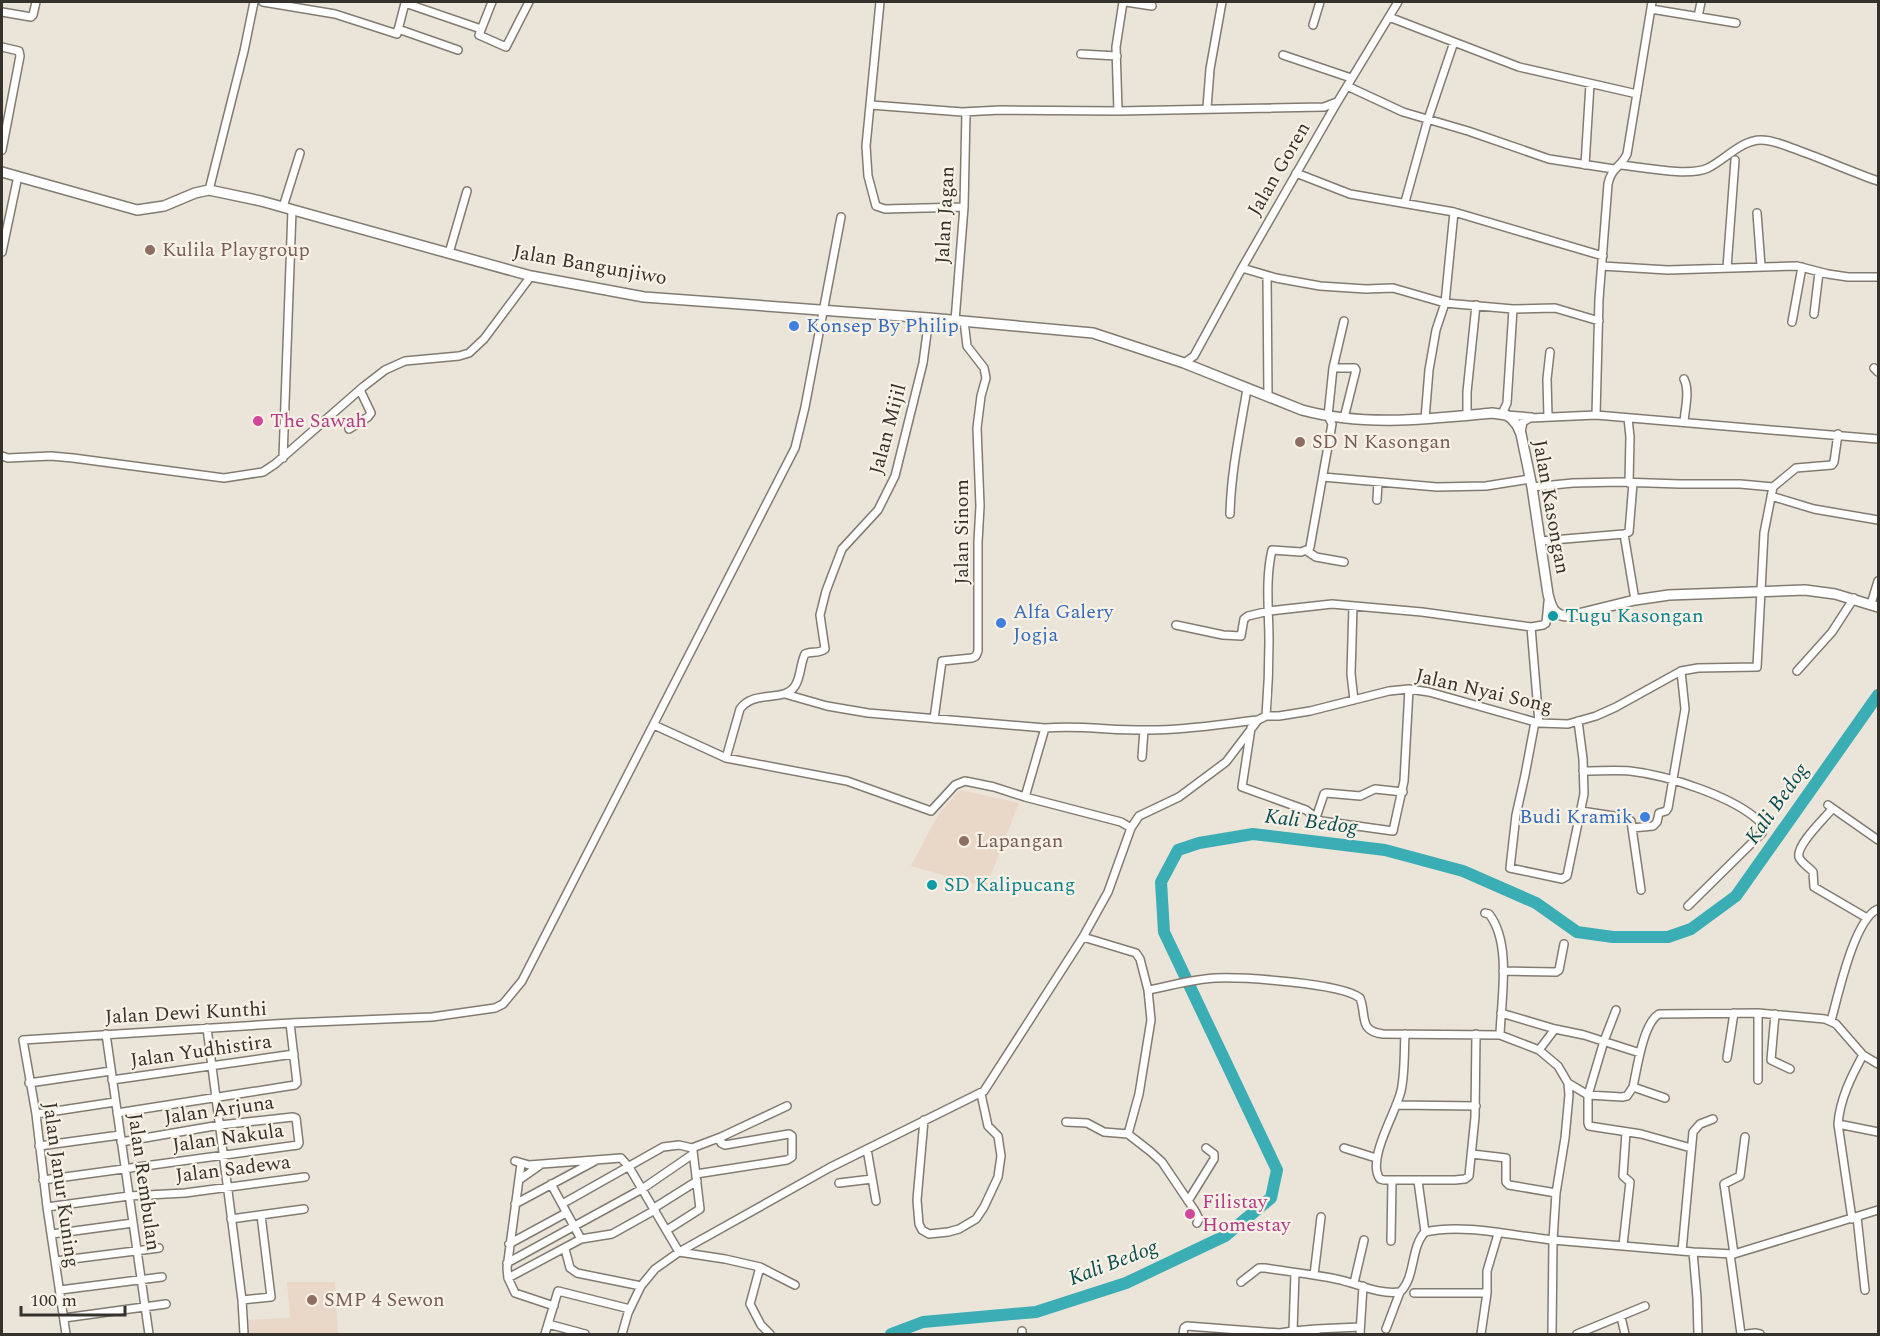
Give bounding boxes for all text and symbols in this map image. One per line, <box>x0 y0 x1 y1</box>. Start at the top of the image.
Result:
street label: Jalan Goren <box>1240 116 1318 222</box>
street label: Jalan Jagan <box>927 165 963 265</box>
place label: Kulila Playgroup <box>162 235 310 265</box>
street label: Jalan Bangunjiwo <box>511 237 669 293</box>
marker: Kulila Playgroup <box>143 243 157 257</box>
place label: Konsep By Philip <box>806 311 959 341</box>
marker: Konsep By Philip <box>787 319 801 333</box>
street label: Jalan Mijil <box>861 380 915 478</box>
place label: The Sawah <box>270 406 367 436</box>
marker: The Sawah <box>251 414 265 428</box>
place label: SD N Kasongan <box>1312 427 1451 457</box>
marker: SD N Kasongan <box>1293 435 1307 449</box>
street label: Jalan Kasongan <box>1524 437 1578 577</box>
street label: Jalan Sinom <box>947 479 977 585</box>
place label: Alfa Galery Jogja <box>1013 597 1115 650</box>
place label: Tugu Kasongan <box>1565 601 1704 631</box>
marker: Tugu Kasongan <box>1546 609 1560 623</box>
marker: Alfa Galery Jogja <box>994 616 1008 630</box>
street label: Jalan Nyai Song <box>1412 661 1556 721</box>
water label: Kali Bedog <box>1737 756 1817 851</box>
water label: Kali Bedog <box>1263 800 1360 844</box>
place label: Budi Kramik <box>1519 802 1633 832</box>
marker: Budi Kramik <box>1638 810 1652 824</box>
place label: Lapangan <box>976 826 1063 856</box>
marker: Lapangan <box>957 834 971 848</box>
place label: SD Kalipucang <box>944 870 1075 900</box>
marker: SD Kalipucang <box>925 878 939 892</box>
street label: Jalan Dewi Kunthi <box>104 994 268 1032</box>
street label: Jalan Yudhistira <box>128 1026 274 1076</box>
street label: Jalan Arjuna <box>162 1087 276 1133</box>
street label: Jalan Janur Kuning <box>35 1100 87 1270</box>
street label: Jalan Rembulan <box>119 1111 169 1253</box>
street label: Jalan Nakula <box>170 1115 286 1161</box>
street label: Jalan Sadewa <box>174 1147 292 1191</box>
place label: Filistay Homestay <box>1202 1187 1292 1240</box>
marker: Filistay Homestay <box>1183 1207 1197 1221</box>
water label: Kali Bedog <box>1064 1231 1163 1295</box>
scale bar <box>21 1279 124 1317</box>
place label: SMP 4 Sewon <box>324 1285 445 1315</box>
text: 100 m <box>30 1287 77 1314</box>
marker: SMP 4 Sewon <box>305 1293 319 1307</box>

